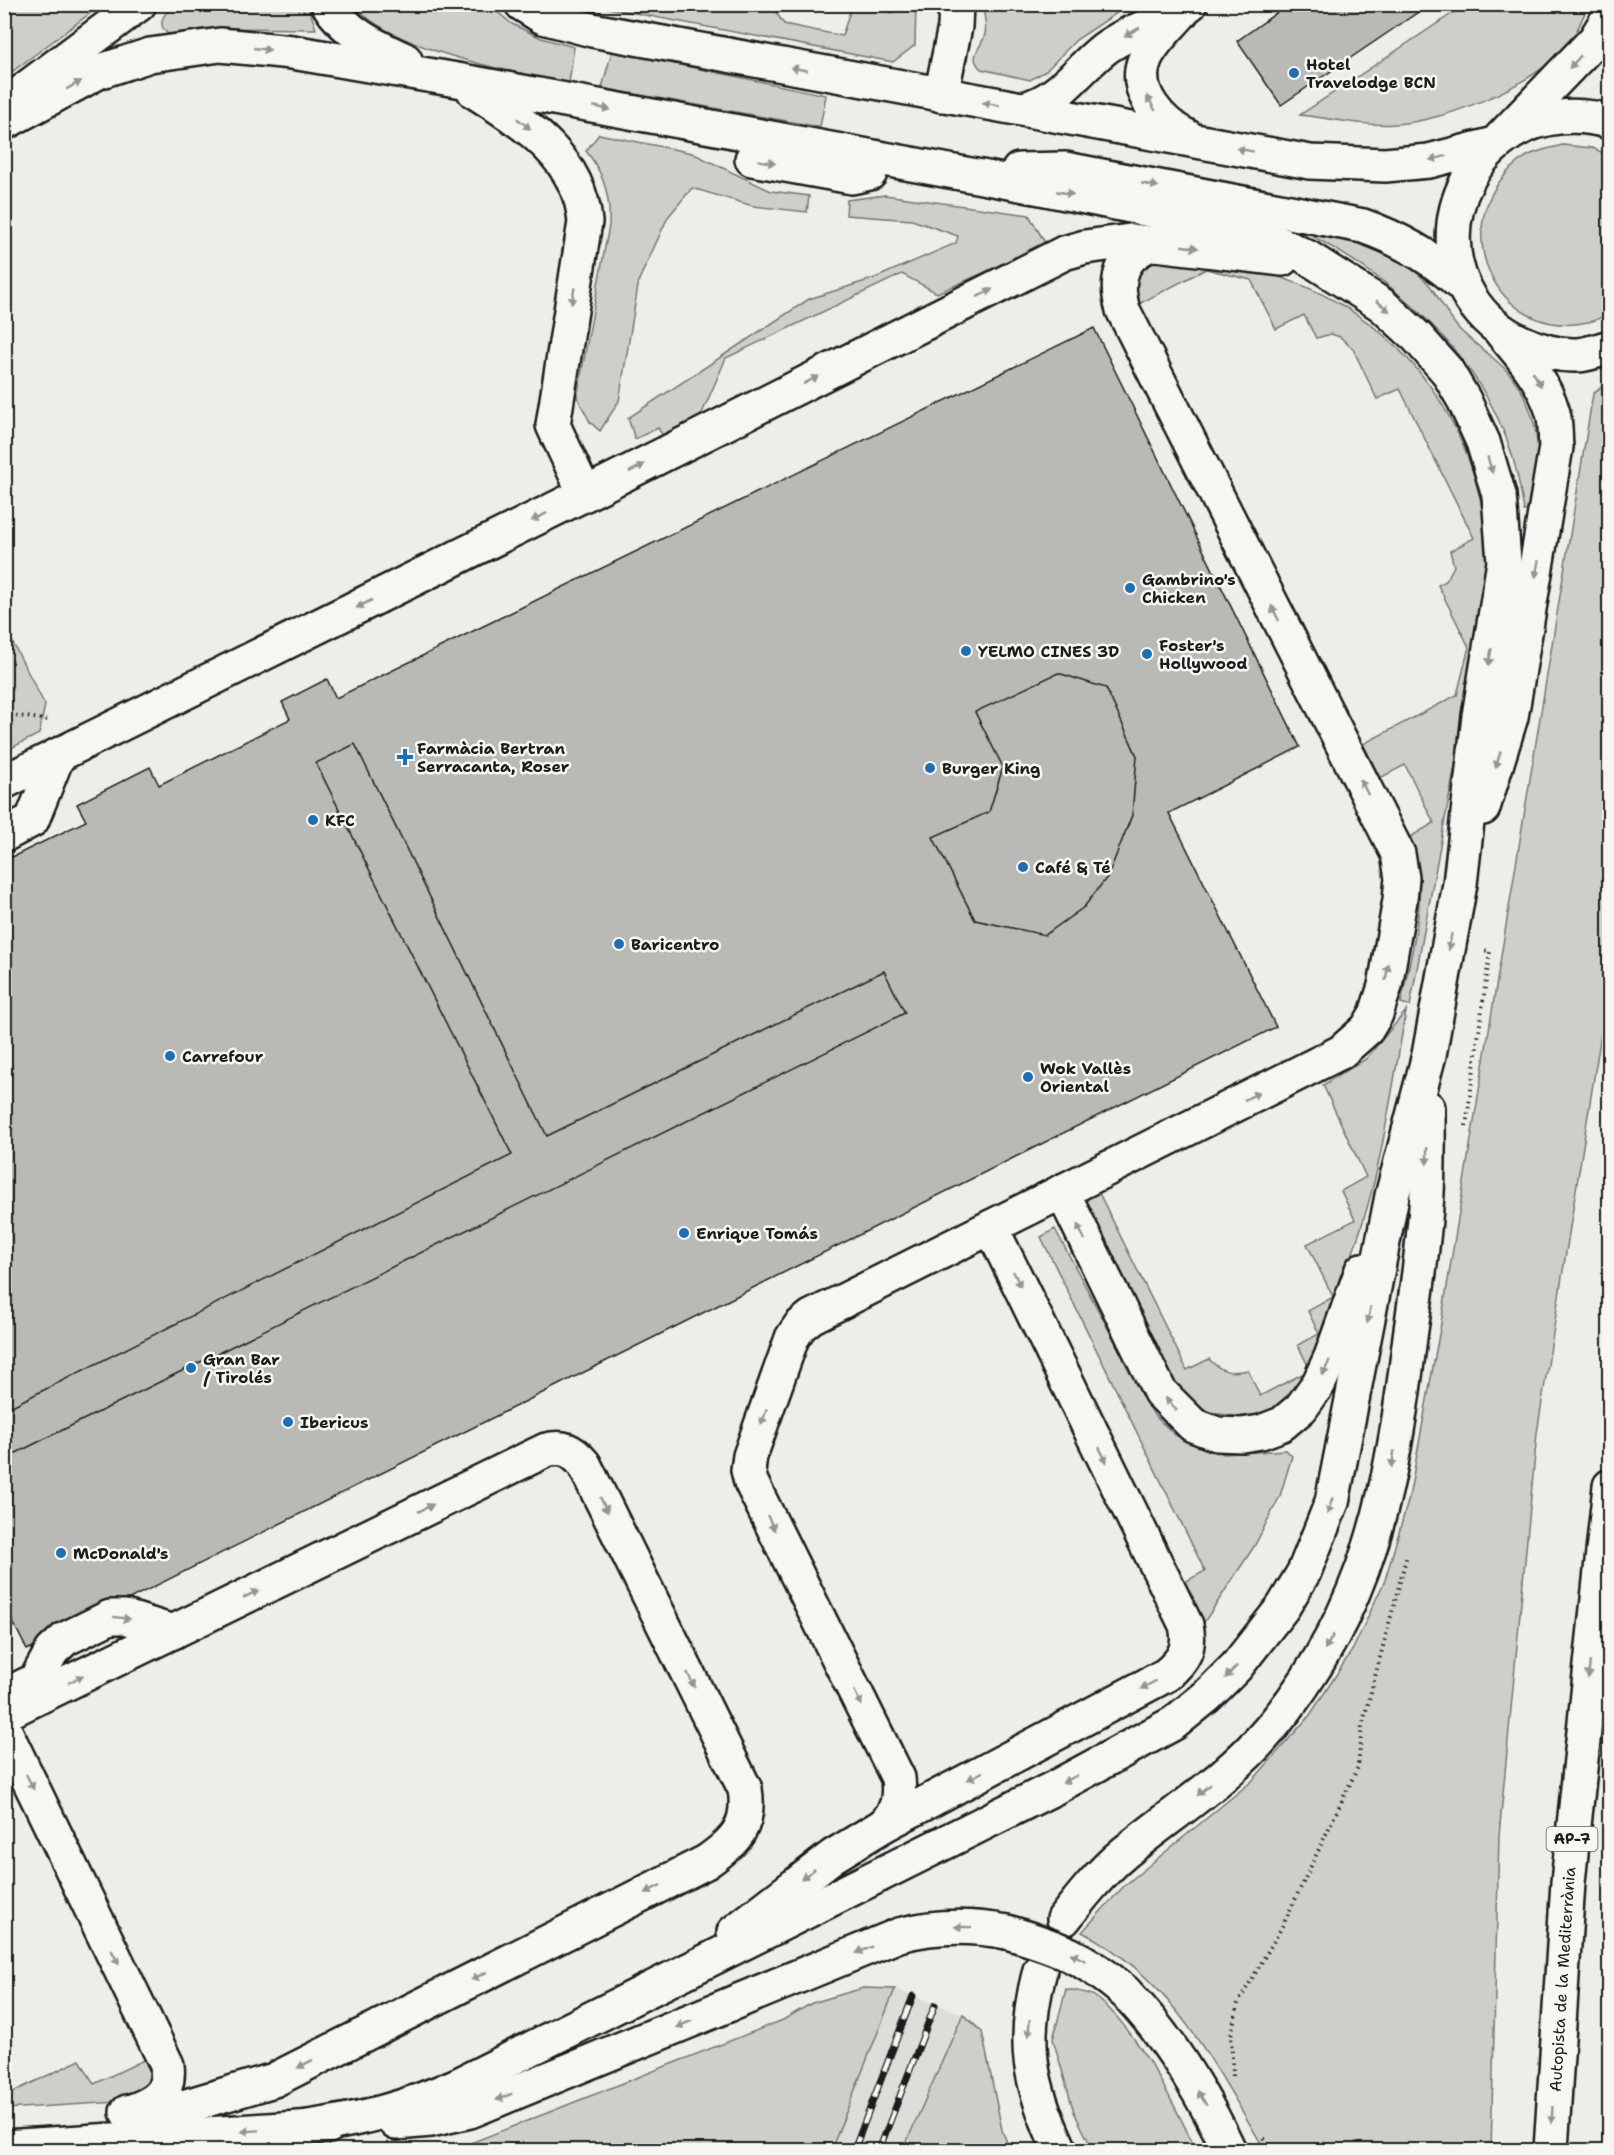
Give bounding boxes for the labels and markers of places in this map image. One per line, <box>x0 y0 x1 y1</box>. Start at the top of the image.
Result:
place label: Hotel Travelodge BCN <box>1306 54 1436 93</box>
marker: Hotel Travelodge BCN <box>1287 66 1301 80</box>
place label: Gambrino's Chicken <box>1142 569 1236 608</box>
marker: Gambrino's Chicken <box>1123 581 1137 595</box>
place label: Foster's Hollywood <box>1159 635 1248 674</box>
place label: YELMO CINES 3D <box>978 641 1119 662</box>
marker: YELMO CINES 3D <box>959 644 973 658</box>
marker: Foster's Hollywood <box>1140 647 1154 661</box>
place label: Farmàcia Bertran Serracanta, Roser <box>417 738 570 777</box>
marker: Farmàcia Bertran Serracanta, Roser <box>398 750 412 764</box>
place label: Burger King <box>942 758 1041 779</box>
marker: Burger King <box>923 761 937 775</box>
place label: KFC <box>325 810 355 831</box>
marker: KFC <box>306 813 320 827</box>
place label: Café & Té <box>1035 857 1111 878</box>
marker: Café & Té <box>1016 860 1030 874</box>
place label: Baricentro <box>631 934 720 955</box>
marker: Baricentro <box>612 937 626 951</box>
place label: Carrefour <box>182 1046 264 1067</box>
marker: Carrefour <box>163 1049 177 1063</box>
place label: Wok Vallès Oriental <box>1040 1058 1131 1097</box>
marker: Wok Vallès Oriental <box>1021 1070 1035 1084</box>
place label: Enrique Tomás <box>696 1223 818 1244</box>
marker: Enrique Tomás <box>677 1226 691 1240</box>
place label: Gran Bar / Tirolés <box>203 1349 280 1388</box>
marker: Gran Bar / Tirolés <box>184 1361 198 1375</box>
place label: Ibericus <box>300 1412 369 1433</box>
marker: Ibericus <box>281 1415 295 1429</box>
place label: McDonald's <box>73 1543 169 1564</box>
marker: McDonald's <box>54 1546 68 1560</box>

